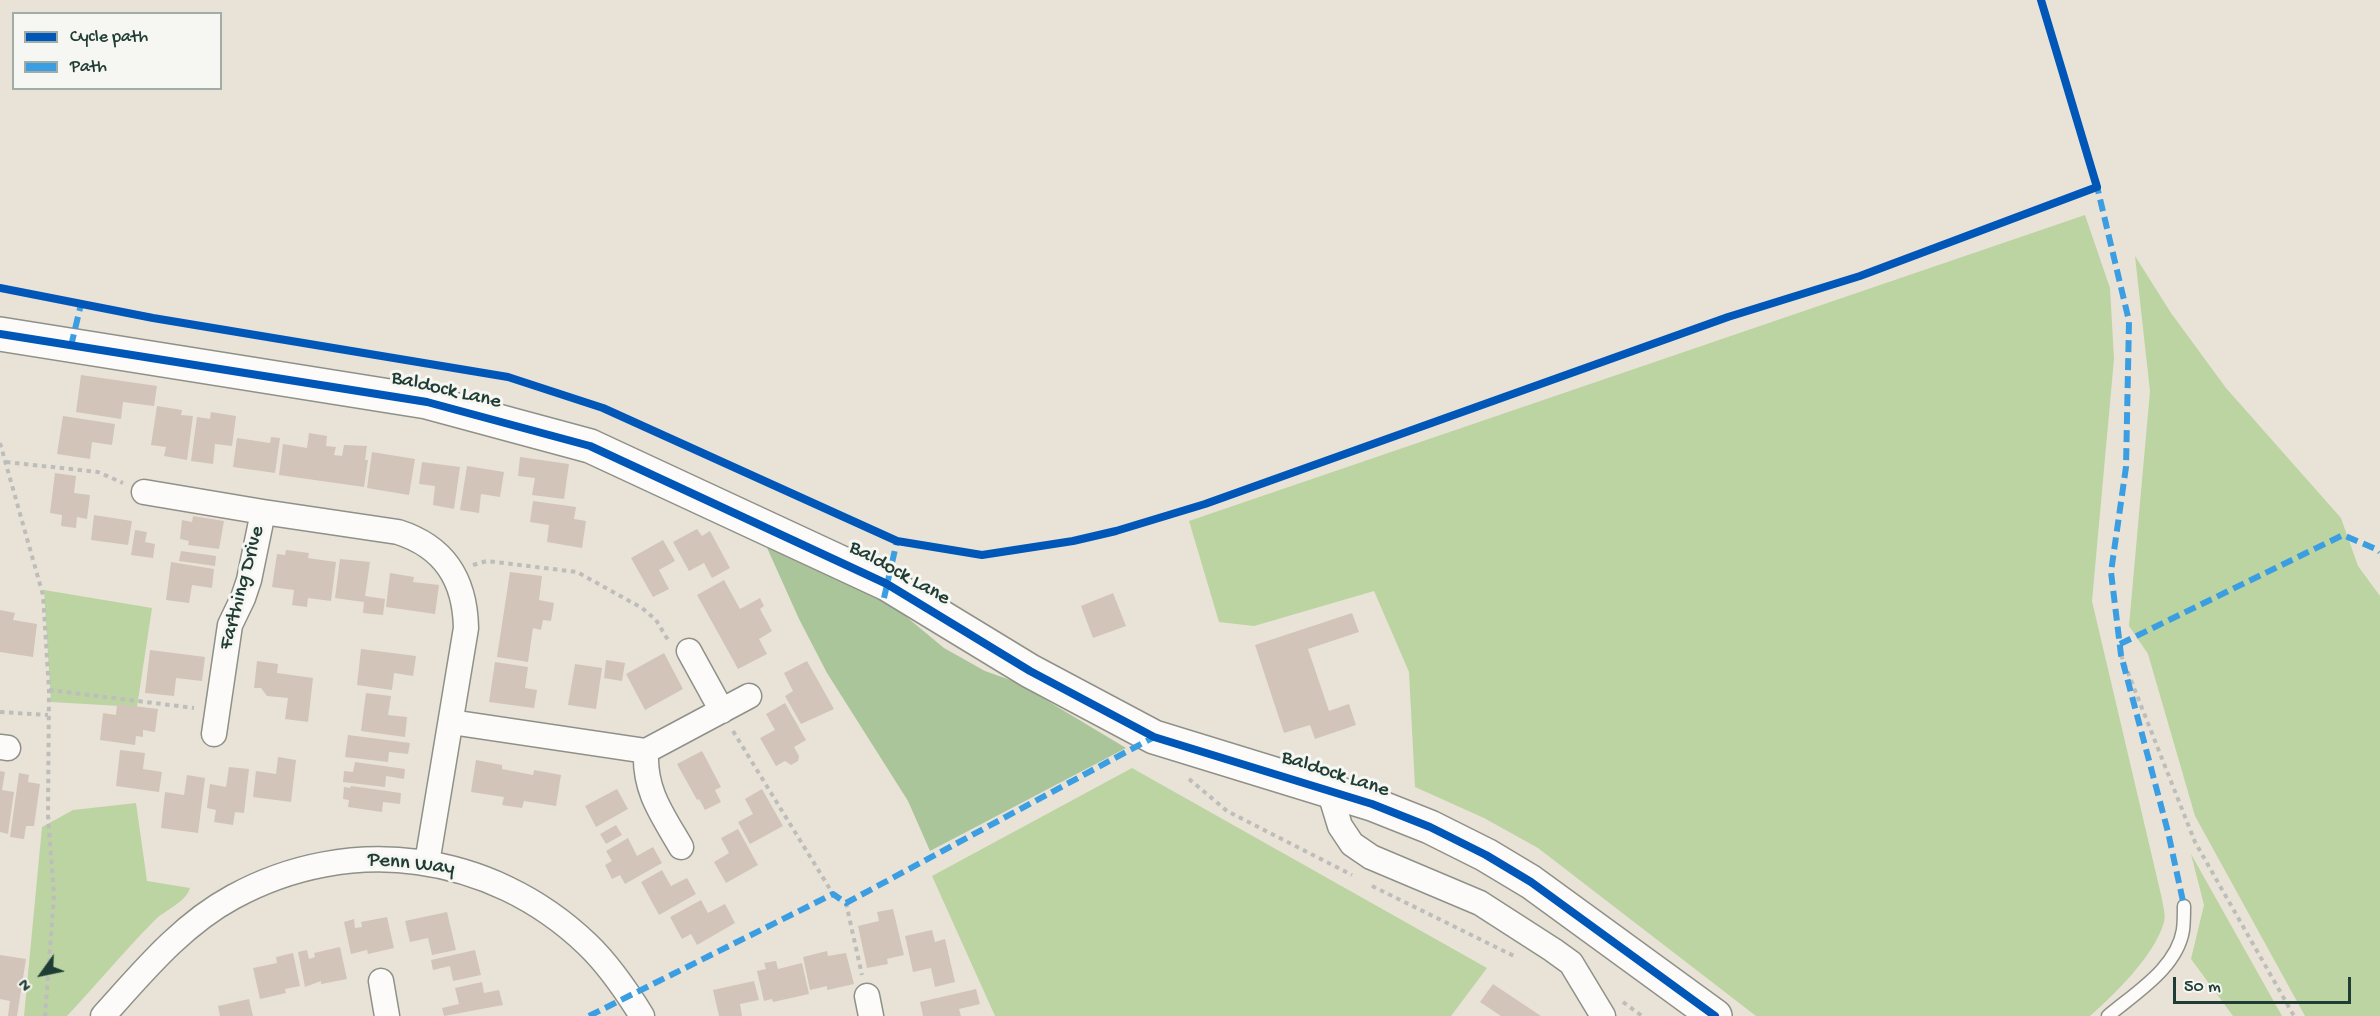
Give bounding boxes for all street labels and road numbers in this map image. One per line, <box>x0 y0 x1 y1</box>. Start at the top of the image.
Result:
street label: Baldock Lane <box>389 366 503 416</box>
street label: Farthing Drive <box>214 523 272 653</box>
street label: Baldock Lane <box>844 536 954 612</box>
street label: Baldock Lane <box>1278 746 1392 804</box>
street label: Penn Way <box>366 848 456 882</box>

